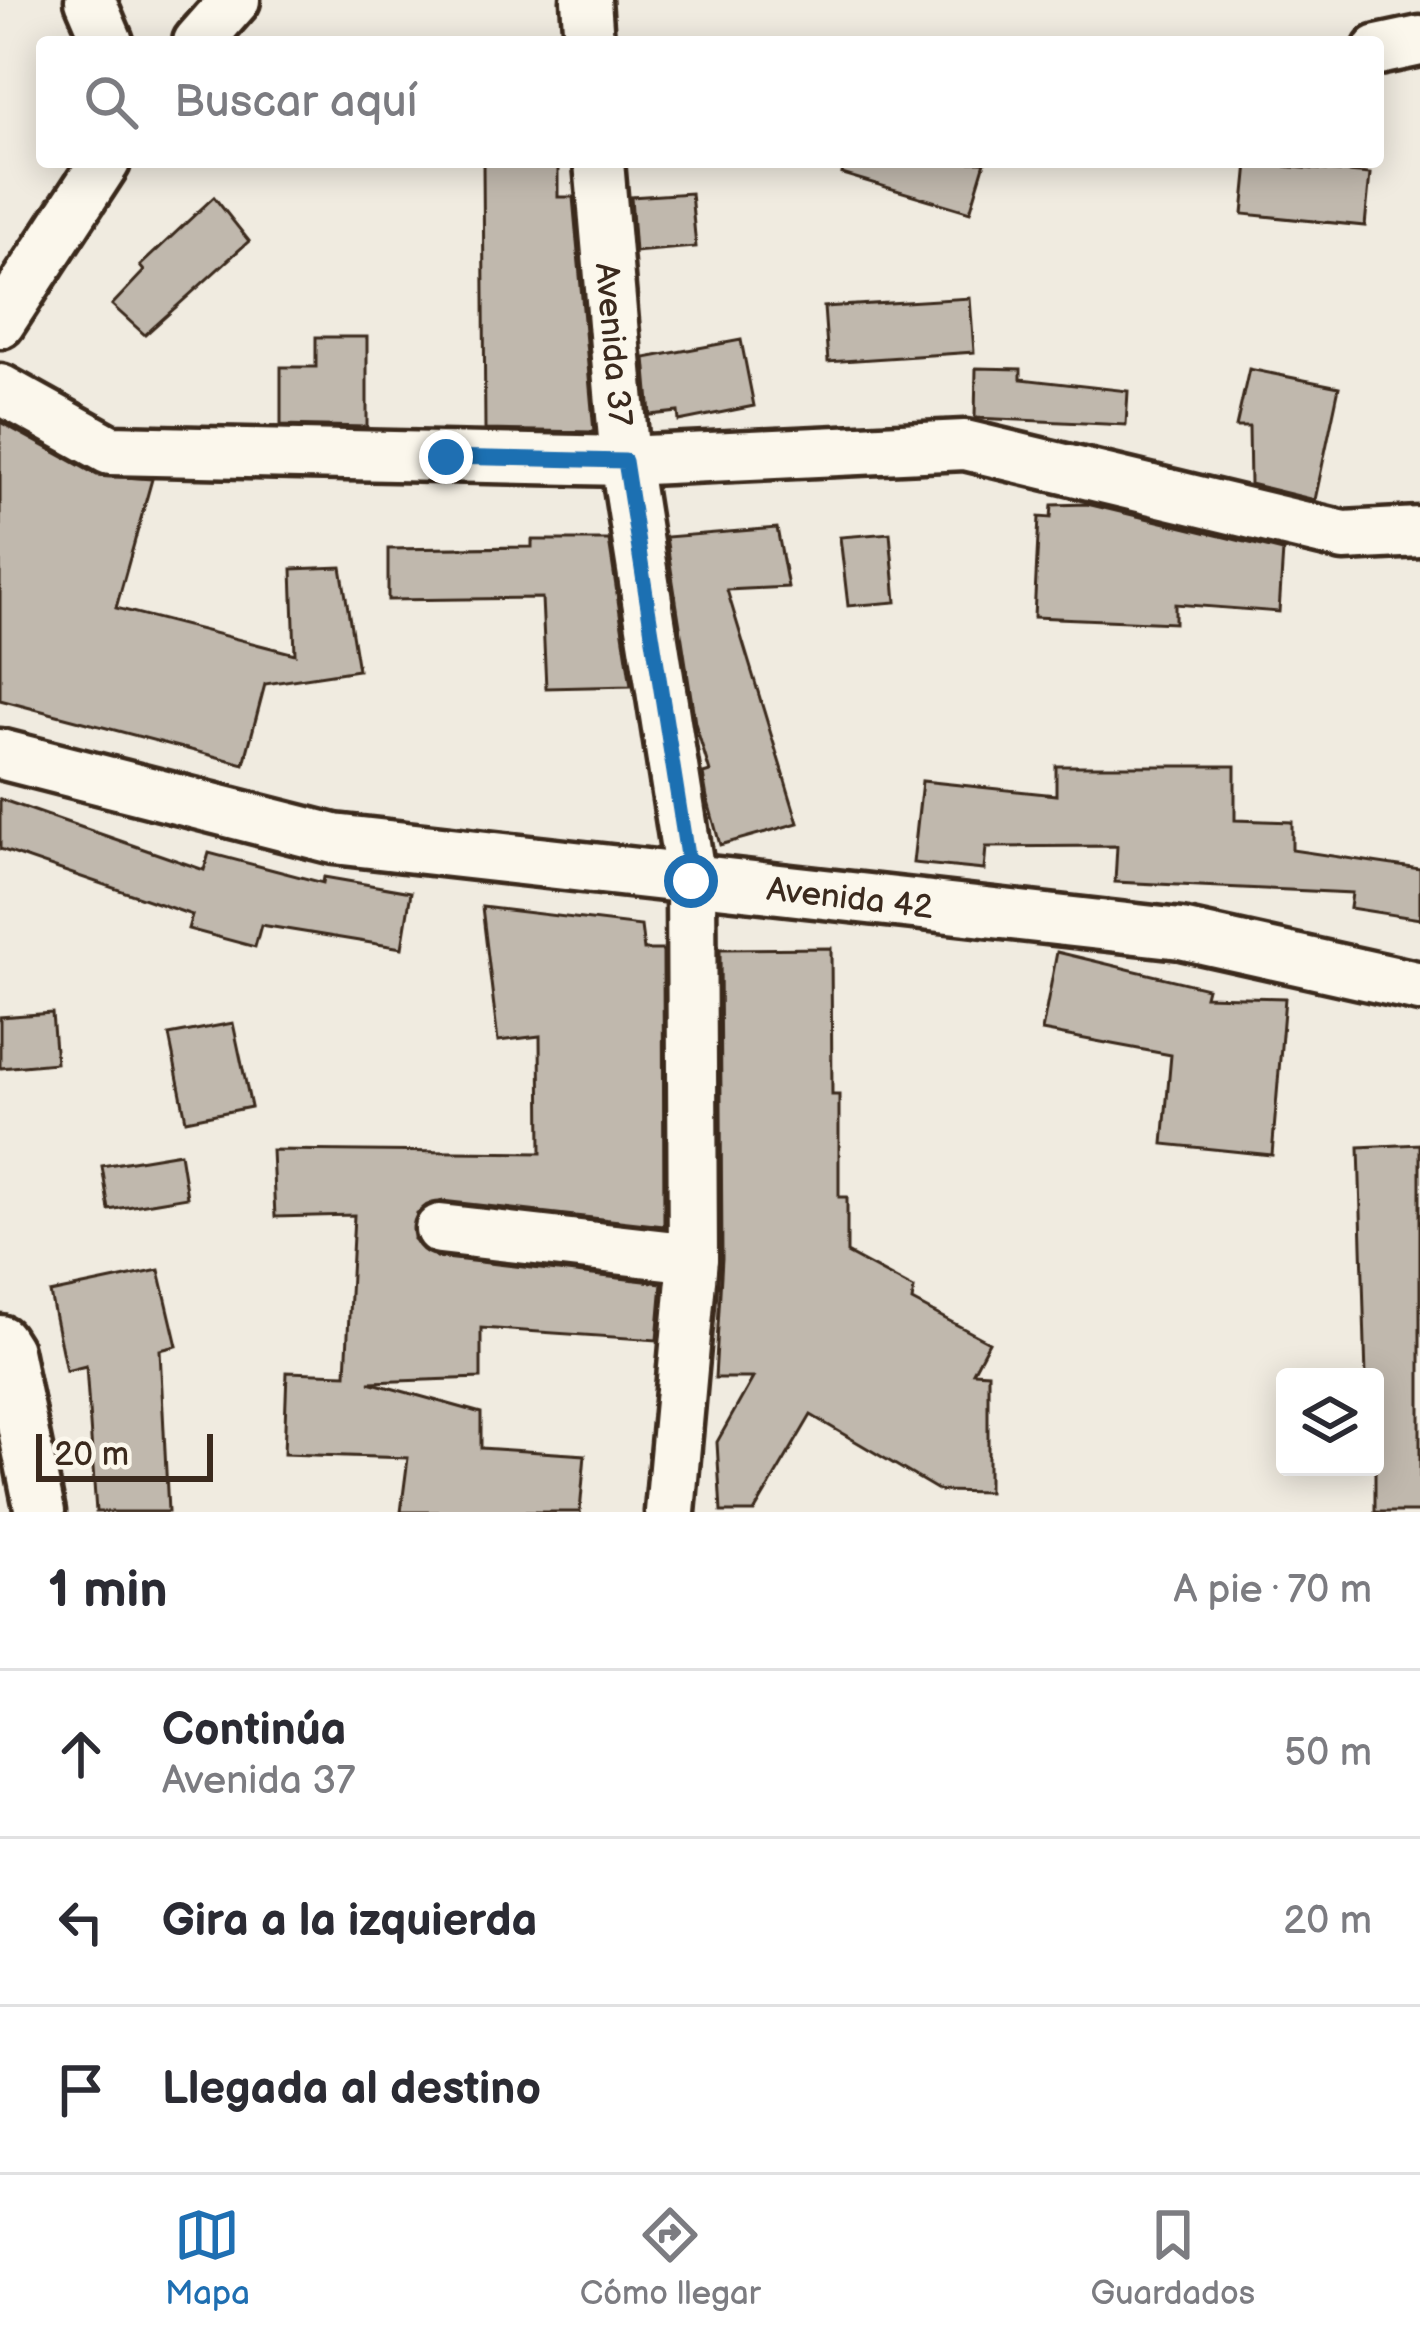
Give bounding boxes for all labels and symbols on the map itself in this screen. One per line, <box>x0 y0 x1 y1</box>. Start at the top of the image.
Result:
street label: Avenida 37 <box>586 261 640 428</box>
route end <box>419 430 473 484</box>
route start <box>664 854 718 908</box>
street label: Avenida 42 <box>765 870 936 928</box>
scale bar <box>36 1428 213 1481</box>

